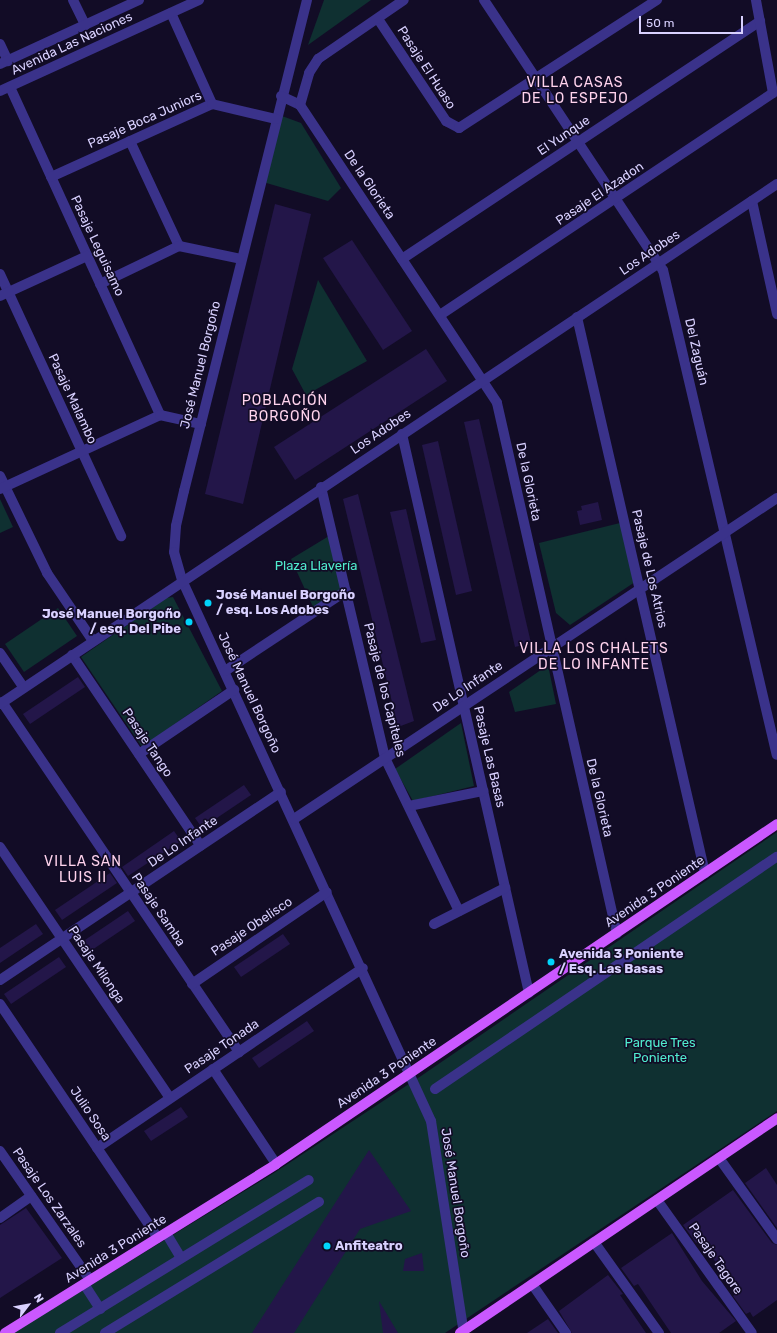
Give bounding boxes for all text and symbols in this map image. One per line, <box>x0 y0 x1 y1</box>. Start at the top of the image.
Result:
scale bar <box>641 8 745 34</box>
street label: Avenida Las Naciones <box>9 9 135 79</box>
text: 50 m <box>646 16 674 30</box>
street label: Pasaje El Huaso <box>393 24 459 112</box>
district label: VILLA CASAS DE LO ESPEJO <box>521 75 629 108</box>
street label: Pasaje Boca Juniors <box>86 88 204 152</box>
street label: El Yunque <box>535 113 593 159</box>
street label: De la Glorieta <box>340 147 398 223</box>
street label: Pasaje El Azadon <box>553 159 647 229</box>
street label: Pasaje Leguisamo <box>67 193 127 299</box>
street label: Los Adobes <box>617 227 683 279</box>
street label: José Manuel Borgoño <box>178 299 224 431</box>
street label: Del Zaguán <box>681 317 711 387</box>
street label: Pasaje Malambo <box>44 351 100 447</box>
district label: POBLACIÓN BORGOÑO <box>242 393 328 426</box>
street label: Los Adobes <box>348 406 414 458</box>
street label: De la Glorieta <box>512 441 544 523</box>
street label: Pasaje de Los Atrios <box>628 508 670 630</box>
park label: Plaza Llavería <box>275 558 357 574</box>
place label: José Manuel Borgoño / esq. Los Adobes <box>216 588 355 619</box>
marker: José Manuel Borgoño / esq. Los Adobes <box>203 598 213 608</box>
place label: José Manuel Borgoño / esq. Del Pibe <box>42 607 181 638</box>
marker: José Manuel Borgoño / esq. Del Pibe <box>184 617 194 627</box>
street label: Pasaje de los Capiteles <box>360 621 408 759</box>
street label: José Manuel Borgoño <box>214 630 284 756</box>
district label: VILLA LOS CHALETS DE LO INFANTE <box>519 641 669 674</box>
street label: De Lo Infante <box>430 658 506 716</box>
street label: Pasaje Las Basas <box>470 705 508 809</box>
street label: Pasaje Tango <box>118 706 176 780</box>
street label: De la Glorieta <box>582 757 616 839</box>
street label: De Lo Infante <box>145 813 221 871</box>
street label: Avenida 3 Poniente <box>602 853 708 931</box>
district label: VILLA SAN LUIS II <box>44 854 122 886</box>
street label: Pasaje Samba <box>128 870 188 950</box>
street label: Pasaje Obelisco <box>208 894 296 960</box>
street label: Pasaje Milonga <box>64 923 128 1007</box>
place label: Avenida 3 Poniente / Esq. Las Basas <box>559 947 684 978</box>
marker: Avenida 3 Poniente / Esq. Las Basas <box>546 957 556 967</box>
street label: Pasaje Tonada <box>182 1016 262 1078</box>
street label: Avenida 3 Poniente <box>334 1034 440 1112</box>
park label: Parque Tres Poniente <box>624 1036 696 1067</box>
street label: Julio Sosa <box>66 1084 114 1144</box>
street label: José Manuel Borgoño <box>437 1127 473 1259</box>
street label: Pasaje Los Zarzales <box>9 1145 89 1251</box>
street label: Avenida 3 Poniente <box>62 1211 170 1287</box>
street label: Pasaje Tagore <box>685 1220 745 1298</box>
place label: Anfiteatro <box>335 1238 403 1254</box>
marker: Anfiteatro <box>322 1241 332 1251</box>
north arrow <box>8 1285 48 1325</box>
text: N <box>31 1292 46 1305</box>

